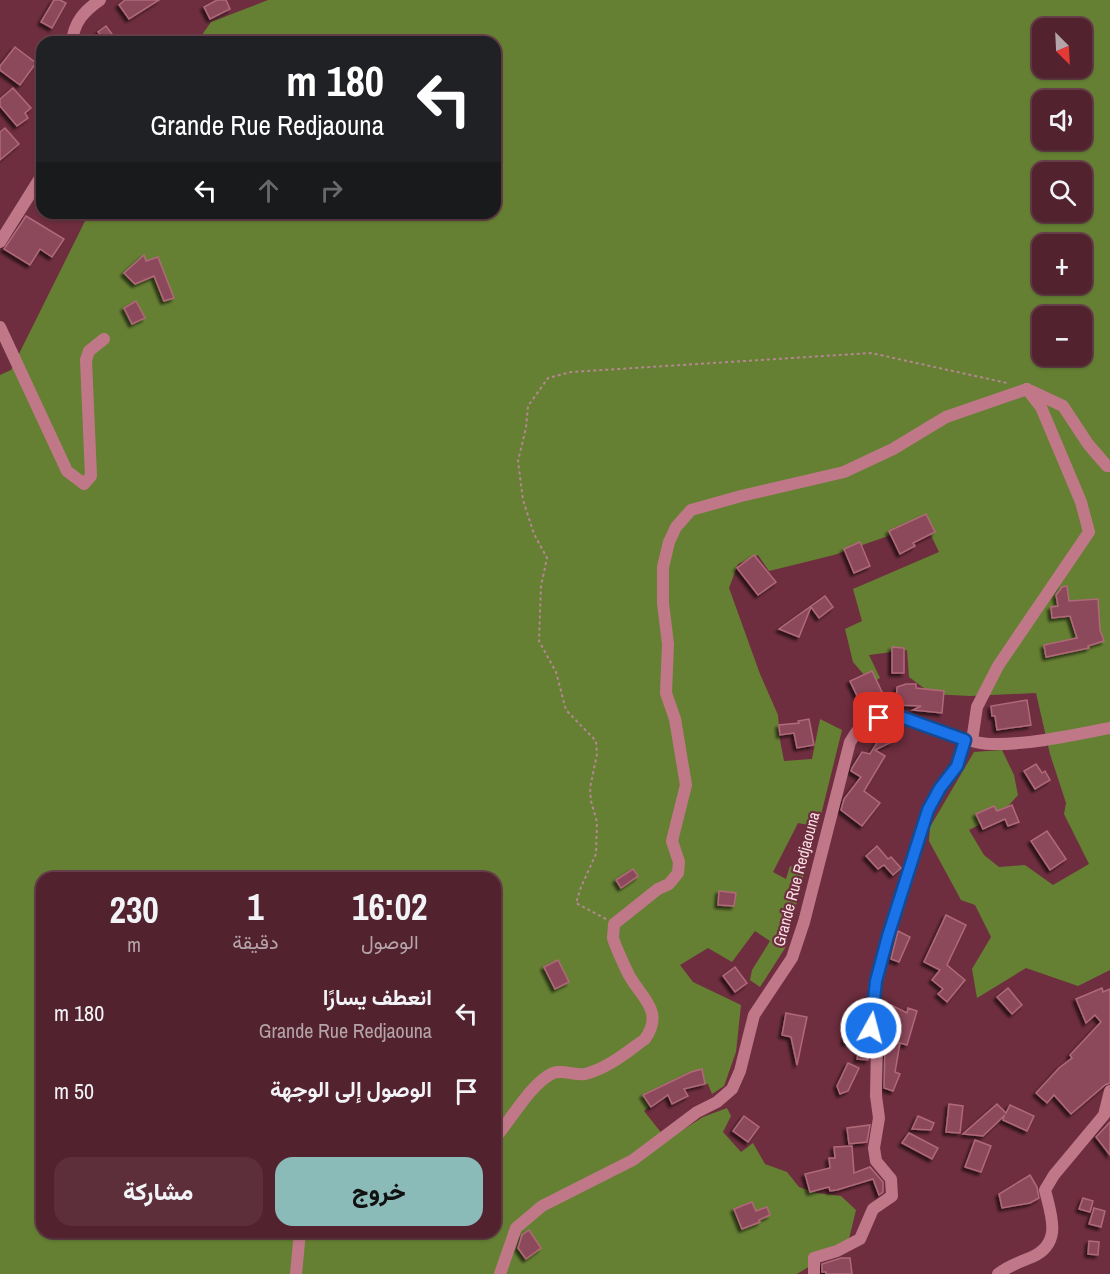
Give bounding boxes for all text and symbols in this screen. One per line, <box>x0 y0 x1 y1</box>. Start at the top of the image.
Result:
north arrow <box>1032 18 1092 78</box>
map controls <box>1032 18 1092 366</box>
text: 180 m <box>286 53 384 109</box>
icon: left <box>405 60 483 138</box>
button: sound <box>1032 90 1092 150</box>
text: Grande Rue Redjaouna <box>150 107 384 143</box>
button: search <box>1032 162 1092 222</box>
icon: left <box>189 174 222 207</box>
icon: ahead <box>252 174 285 207</box>
icon: right <box>315 174 348 207</box>
button: + <box>1032 234 1092 294</box>
button: − <box>1032 306 1092 366</box>
pin <box>853 692 904 743</box>
icon: arrive <box>862 701 895 734</box>
street label: Grande Rue Redjaouna <box>767 809 825 949</box>
text: 1 <box>247 883 264 931</box>
text: 16:02 <box>352 883 428 931</box>
text: 230 <box>110 886 159 934</box>
text: دقيقة <box>232 928 279 955</box>
text: الوصول <box>361 928 419 955</box>
text: m <box>127 931 141 958</box>
text: انعطف يسارًا <box>323 982 432 1012</box>
position arrow <box>839 996 903 1060</box>
icon: left <box>450 997 483 1030</box>
text: 180 m <box>54 998 104 1028</box>
text: Grande Rue Redjaouna <box>259 1017 432 1044</box>
text: الوصول إلى الوجهة <box>270 1074 432 1104</box>
icon: arrive <box>450 1075 483 1108</box>
text: 50 m <box>54 1076 94 1106</box>
button: مشاركة <box>54 1157 263 1226</box>
button: خروج <box>275 1157 483 1226</box>

